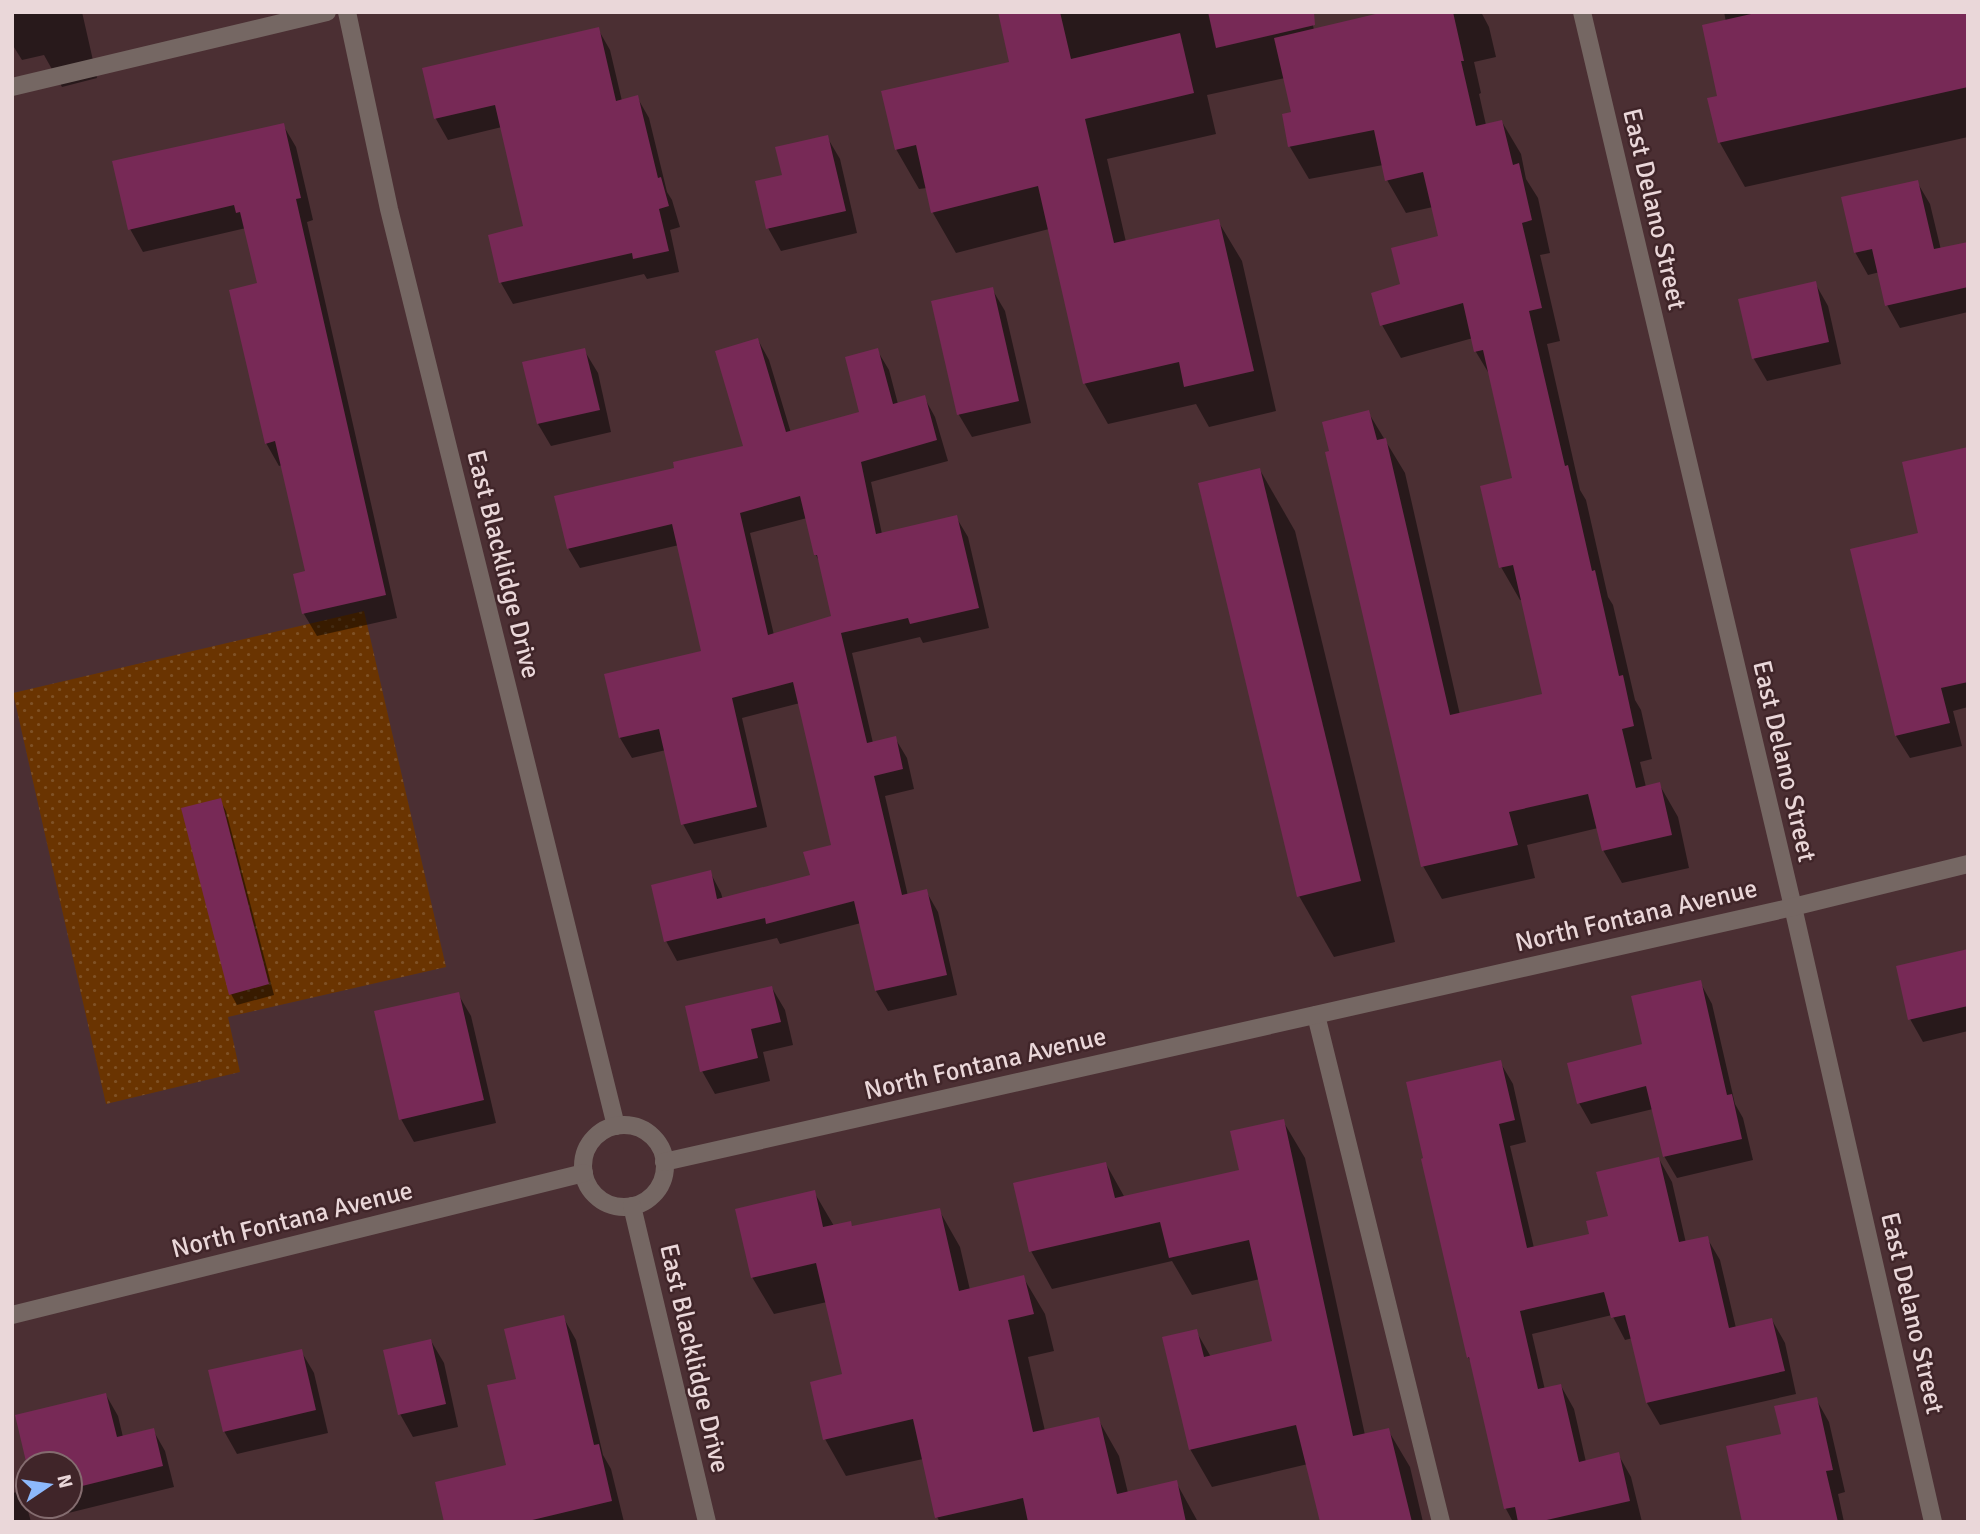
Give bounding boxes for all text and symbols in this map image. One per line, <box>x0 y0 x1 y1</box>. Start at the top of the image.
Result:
street label: East Delano Street <box>1615 105 1693 313</box>
street label: East Blacklidge Drive <box>459 447 547 682</box>
street label: East Delano Street <box>1745 657 1823 865</box>
street label: North Fontana Avenue <box>1512 873 1760 959</box>
street label: North Fontana Avenue <box>861 1021 1109 1107</box>
street label: North Fontana Avenue <box>168 1175 416 1265</box>
street label: East Delano Street <box>1873 1209 1951 1417</box>
street label: East Blacklidge Drive <box>652 1241 736 1476</box>
north arrow <box>14 1450 84 1520</box>
text: N <box>51 1472 78 1491</box>

